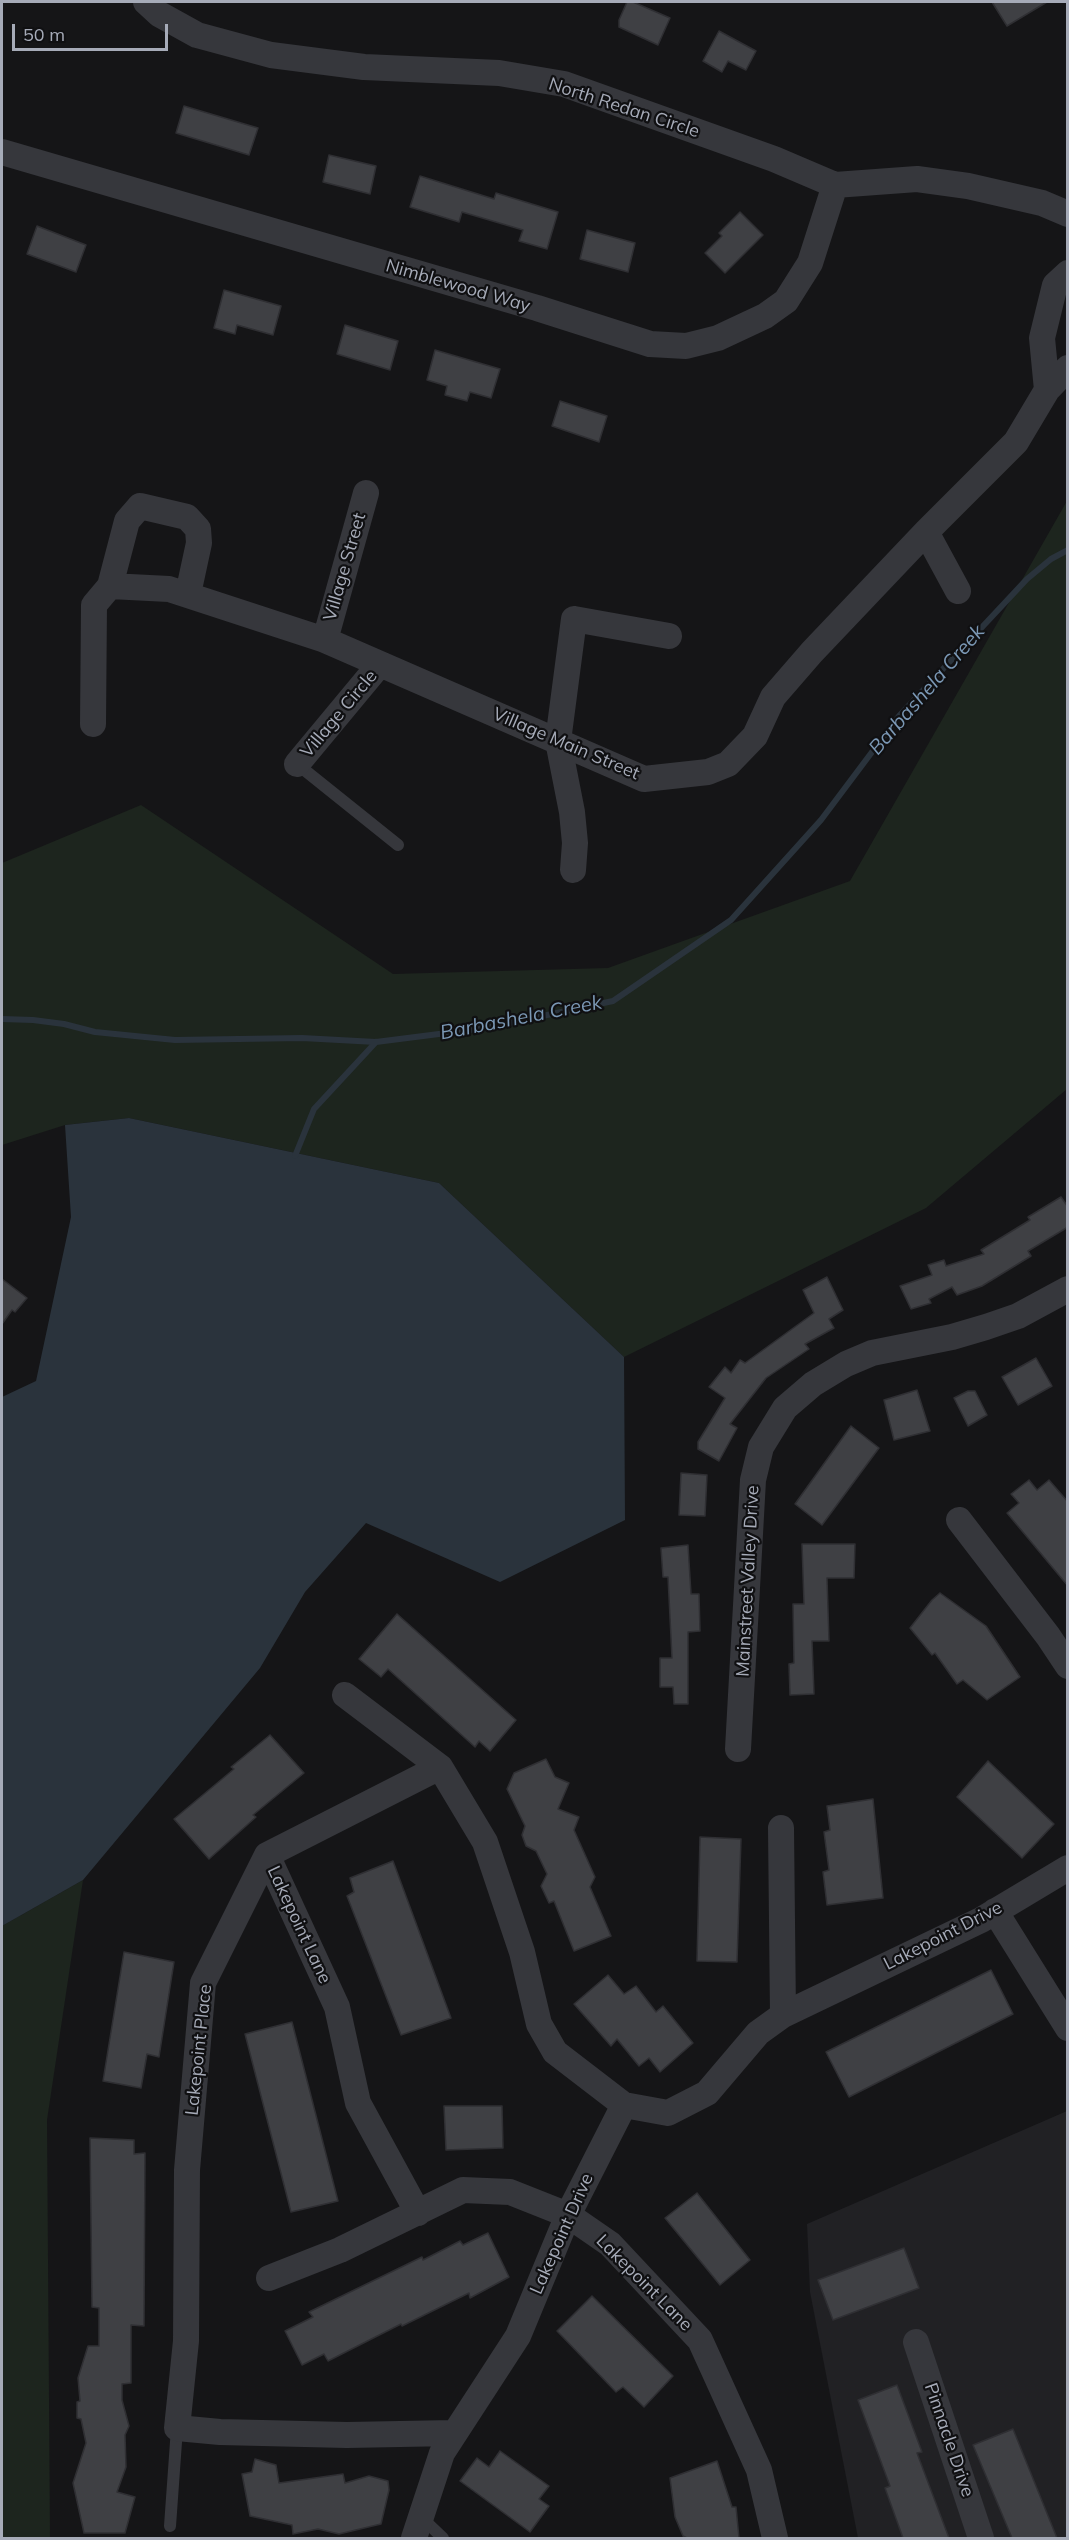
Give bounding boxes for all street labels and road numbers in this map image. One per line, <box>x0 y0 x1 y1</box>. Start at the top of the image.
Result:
street label: North Redan Circle <box>546 73 702 143</box>
street label: Nimblewood Way <box>383 255 533 317</box>
street label: Village Street <box>319 511 371 623</box>
street label: Village Circle <box>296 666 382 762</box>
street label: Village Main Street <box>489 703 643 785</box>
street label: Mainstreet Valley Drive <box>732 1485 764 1677</box>
street label: Lakepoint Lane <box>262 1863 336 1987</box>
street label: Lakepoint Drive <box>880 1897 1006 1975</box>
street label: Lakepoint Place <box>181 1983 217 2117</box>
street label: Lakepoint Drive <box>526 2170 598 2298</box>
street label: Lakepoint Lane <box>591 2230 697 2336</box>
street label: Pinnacle Drive <box>919 2380 979 2500</box>

